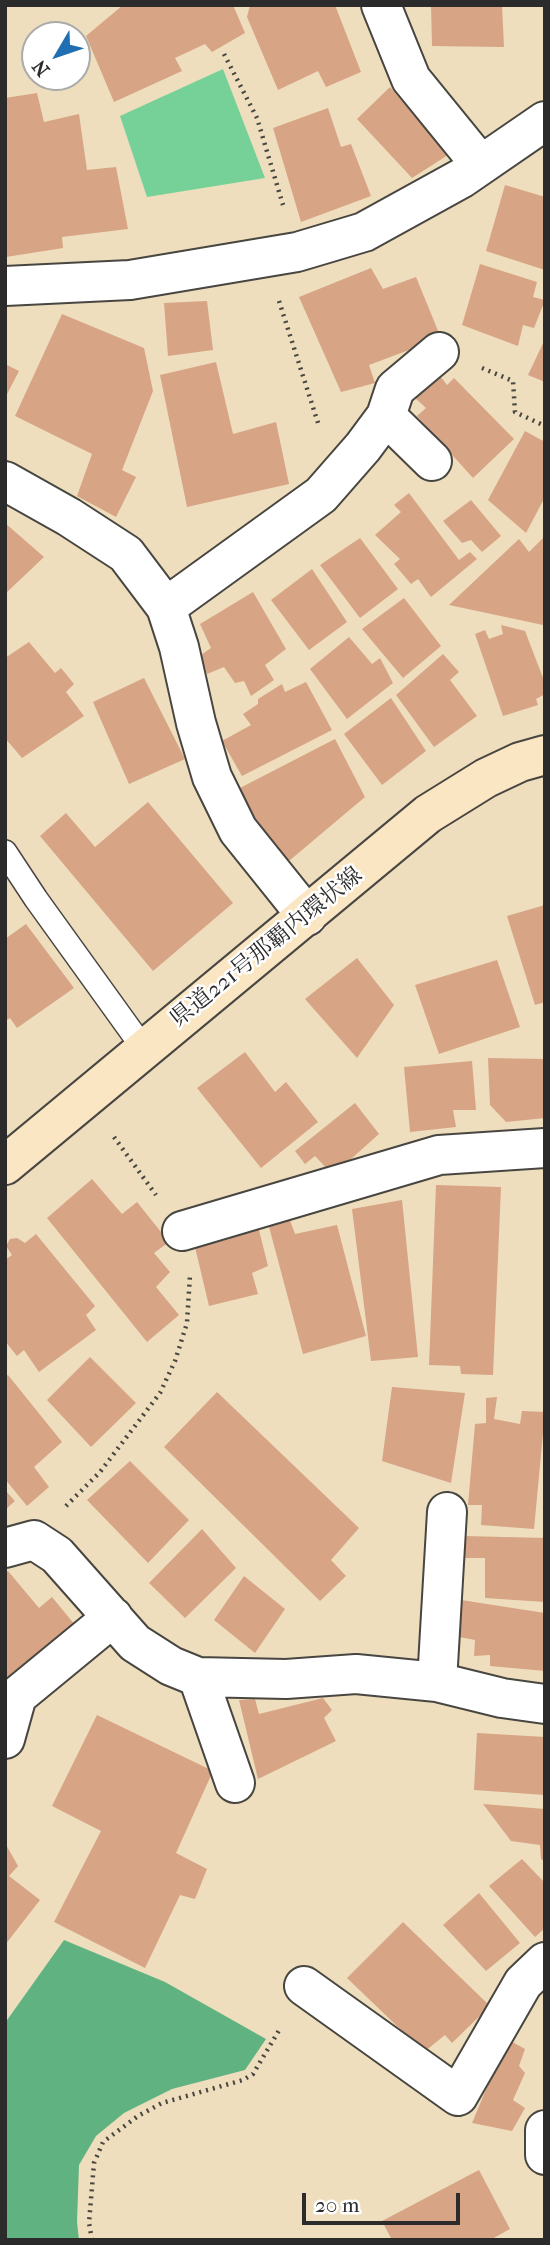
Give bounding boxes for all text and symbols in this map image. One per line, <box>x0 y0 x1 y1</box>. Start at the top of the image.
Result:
north arrow <box>21 21 91 91</box>
text: N <box>28 55 54 80</box>
street label: 県道221号那覇内環状線 <box>166 862 368 1034</box>
scale bar <box>305 2178 462 2222</box>
text: 20 m <box>315 2193 359 2217</box>

